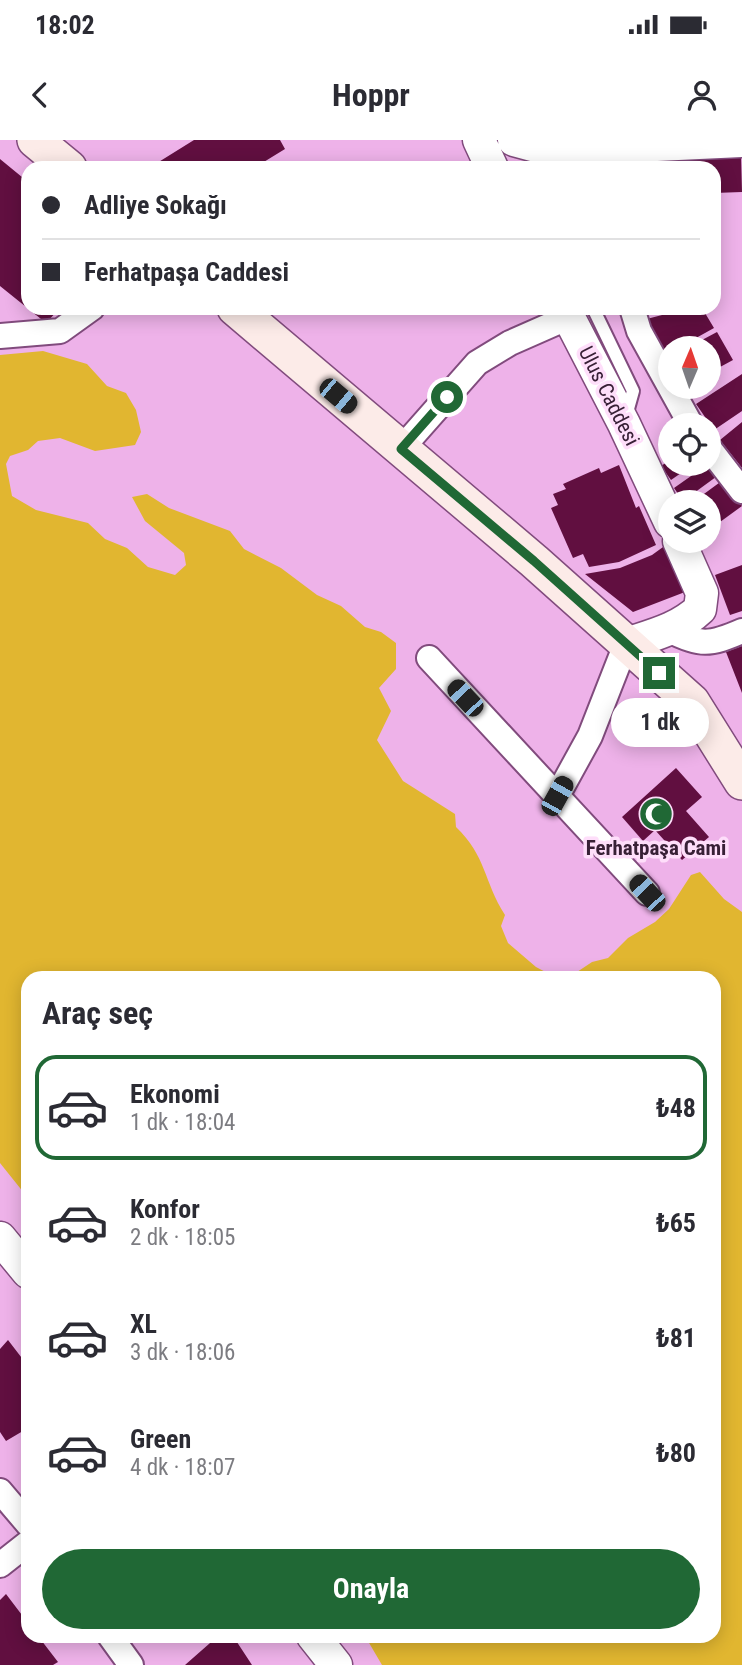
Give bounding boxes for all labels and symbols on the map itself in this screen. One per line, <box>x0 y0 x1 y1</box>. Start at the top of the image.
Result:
north arrow <box>658 336 721 399</box>
street label: Ulus Caddesi <box>574 342 644 450</box>
car <box>316 374 361 418</box>
route start <box>431 381 463 413</box>
route end <box>643 657 675 689</box>
car <box>443 675 488 721</box>
callout: 1 dk <box>610 698 708 746</box>
car <box>538 773 577 819</box>
mosque icon: Ferhatpaşa Cami <box>637 795 675 833</box>
place label: Ferhatpaşa Cami <box>586 836 726 860</box>
car <box>625 870 670 916</box>

